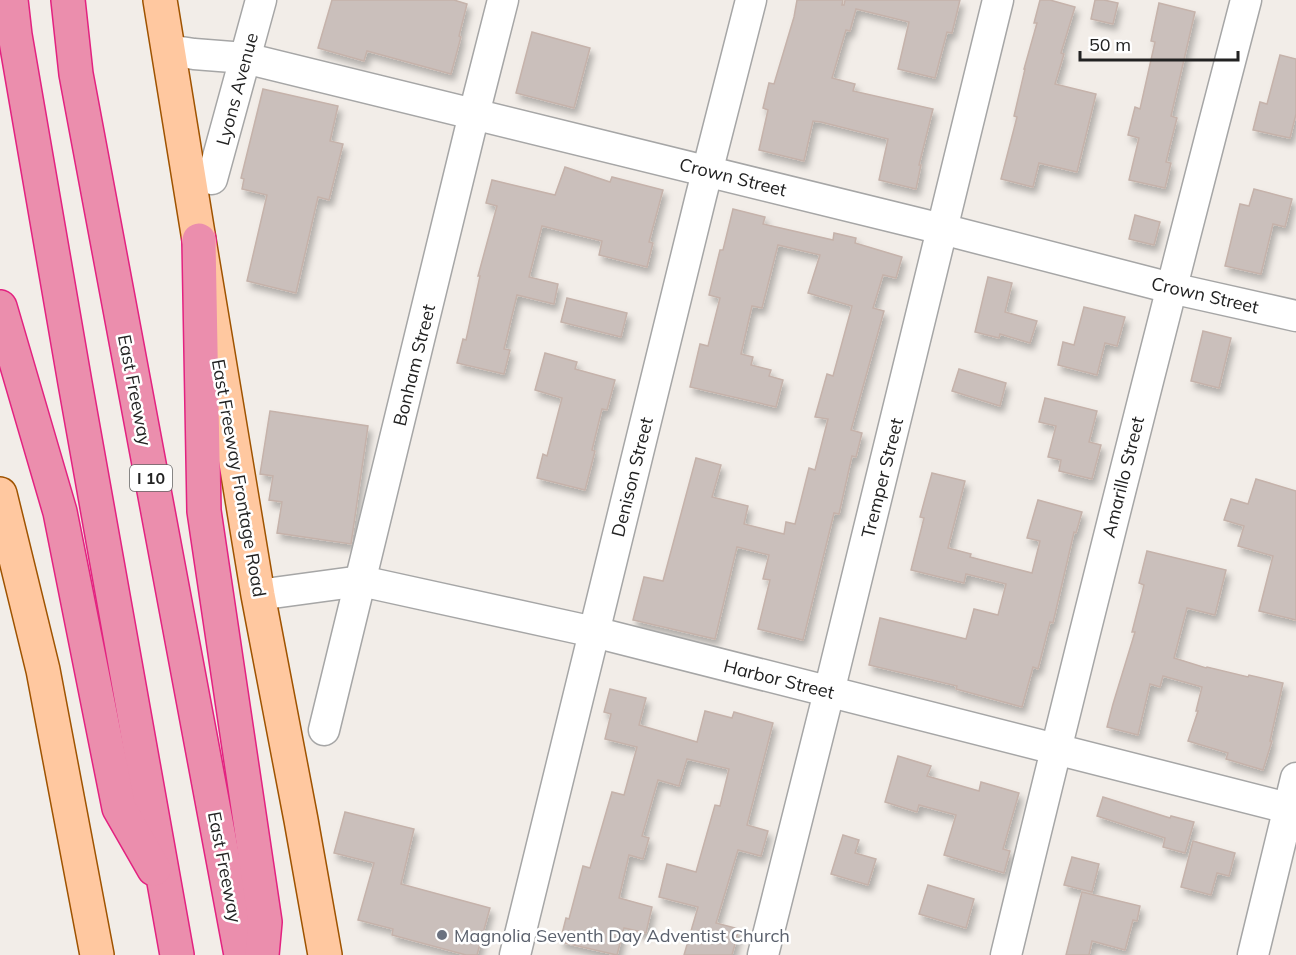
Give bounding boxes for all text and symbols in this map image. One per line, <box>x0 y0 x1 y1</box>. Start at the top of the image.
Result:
scale bar <box>1080 24 1238 62</box>
street label: Lyons Avenue <box>211 30 263 148</box>
text: 50 m <box>1089 33 1131 56</box>
street label: Crown Street <box>677 153 789 201</box>
street label: Crown Street <box>1149 271 1261 319</box>
street label: Bonham Street <box>388 302 440 428</box>
street label: East Freeway <box>113 333 157 448</box>
street label: East Freeway Frontage Road <box>207 357 271 599</box>
street label: Amarillo Street <box>1097 414 1149 540</box>
street label: Denison Street <box>606 415 658 539</box>
street label: Tremper Street <box>856 415 908 541</box>
road number: I 10 <box>130 465 172 491</box>
street label: Harbor Street <box>721 654 837 704</box>
street label: East Freeway <box>203 810 247 925</box>
place label: Magnolia Seventh Day Adventist Church <box>454 924 790 947</box>
marker: Magnolia Seventh Day Adventist Church <box>435 928 449 942</box>

